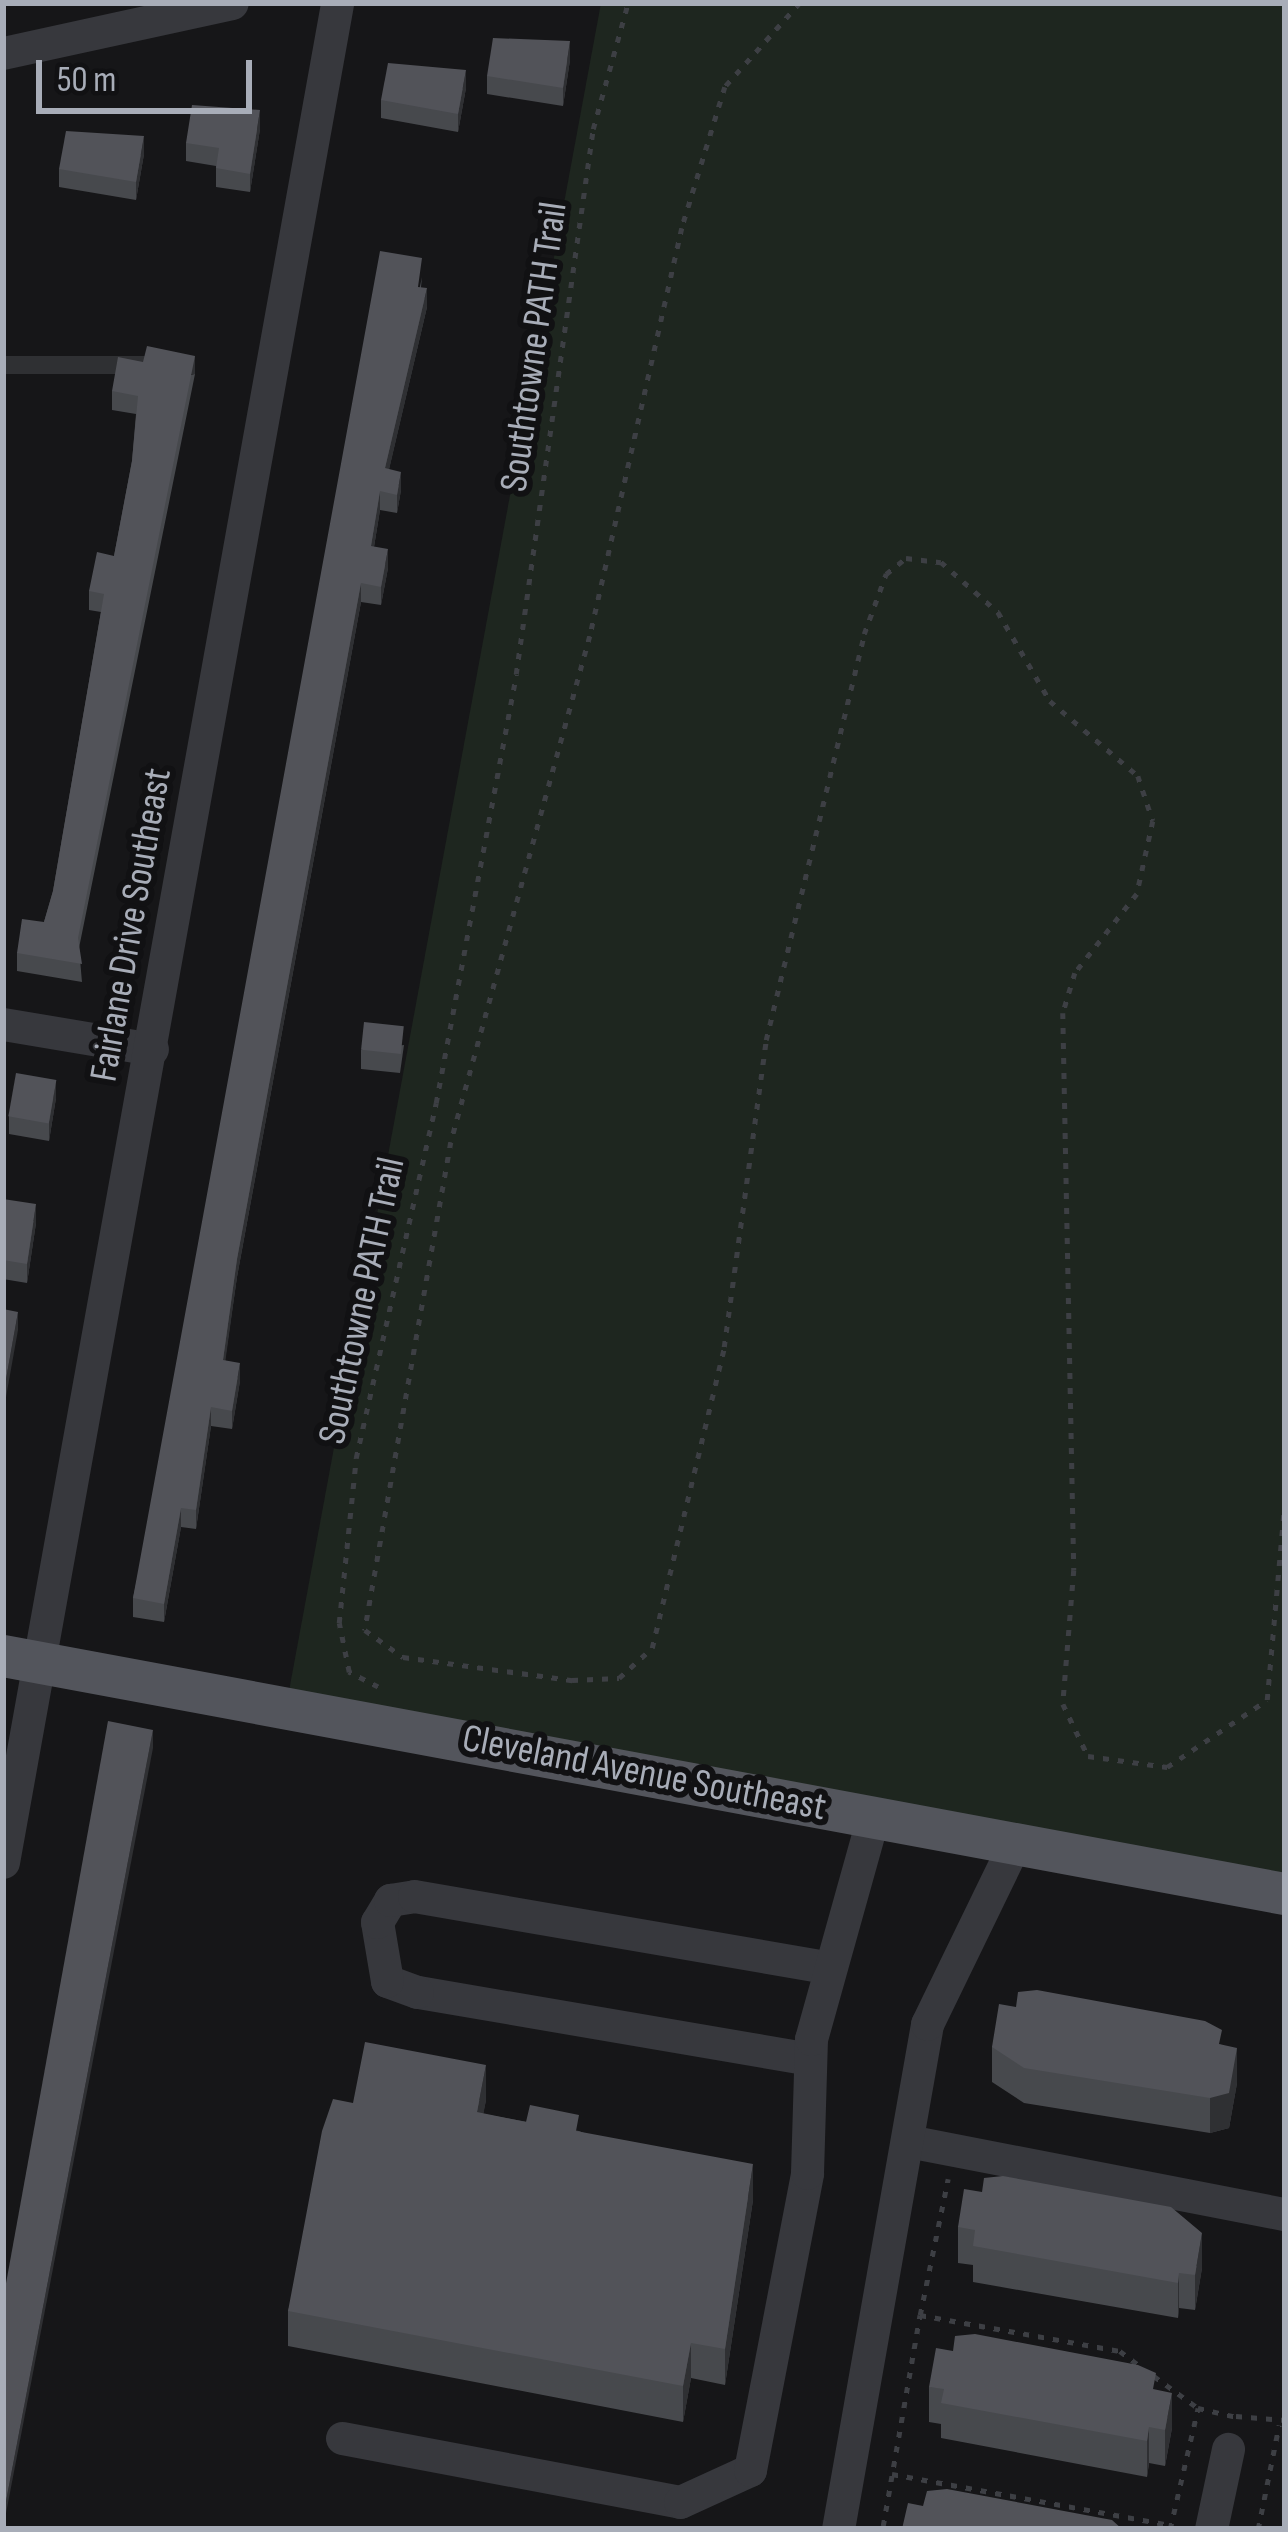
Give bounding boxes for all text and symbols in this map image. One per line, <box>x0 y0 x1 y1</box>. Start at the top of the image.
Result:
scale bar <box>42 36 258 110</box>
text: 50 m <box>57 59 116 102</box>
street label: Southtowne PATH Trail <box>492 199 578 495</box>
street label: Fairlane Drive Southeast <box>81 765 183 1085</box>
street label: Southtowne PATH Trail <box>310 1154 416 1448</box>
street label: Cleveland Avenue Southeast <box>458 1716 830 1832</box>

